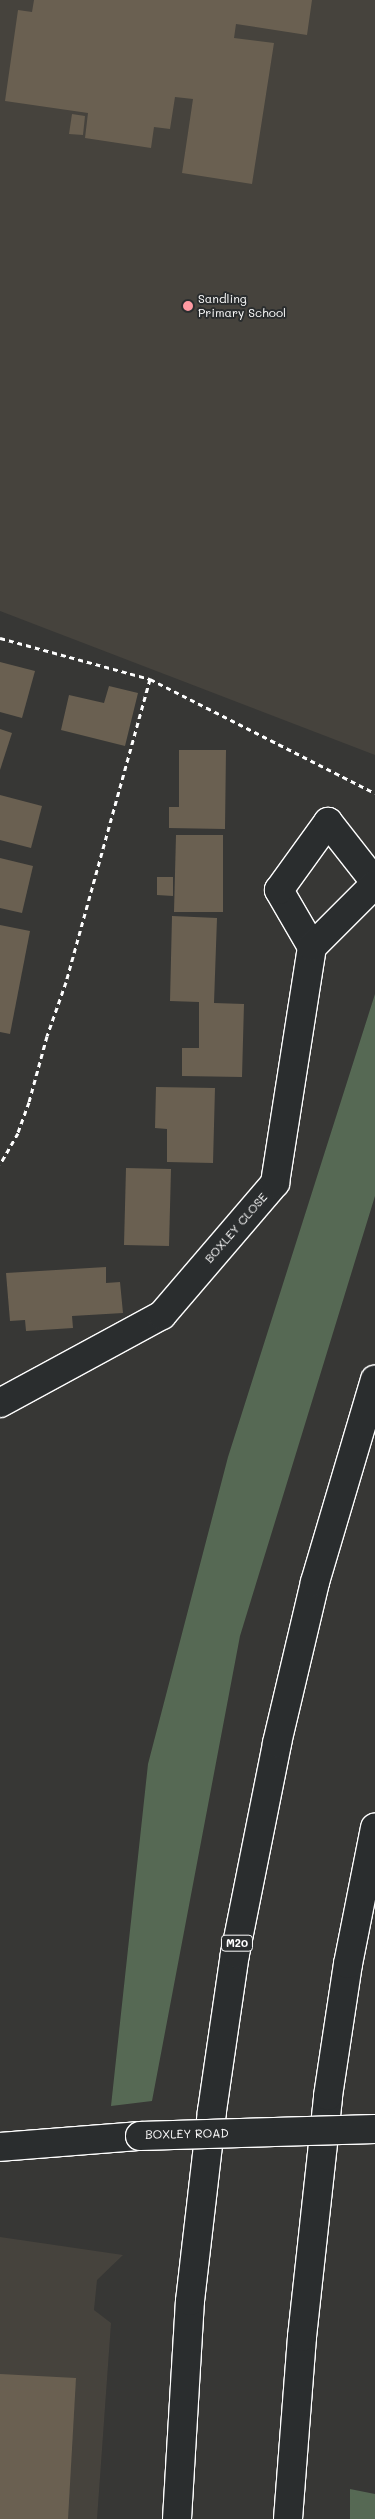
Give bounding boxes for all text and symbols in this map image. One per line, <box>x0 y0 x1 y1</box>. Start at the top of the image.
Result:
place label: Sandling Primary School <box>198 292 286 320</box>
marker: Sandling Primary School <box>182 300 194 312</box>
street label: BOXLEY CLOSE <box>202 1190 270 1266</box>
road number: M20 <box>221 1935 253 1952</box>
street label: BOXLEY ROAD <box>145 2126 229 2142</box>

